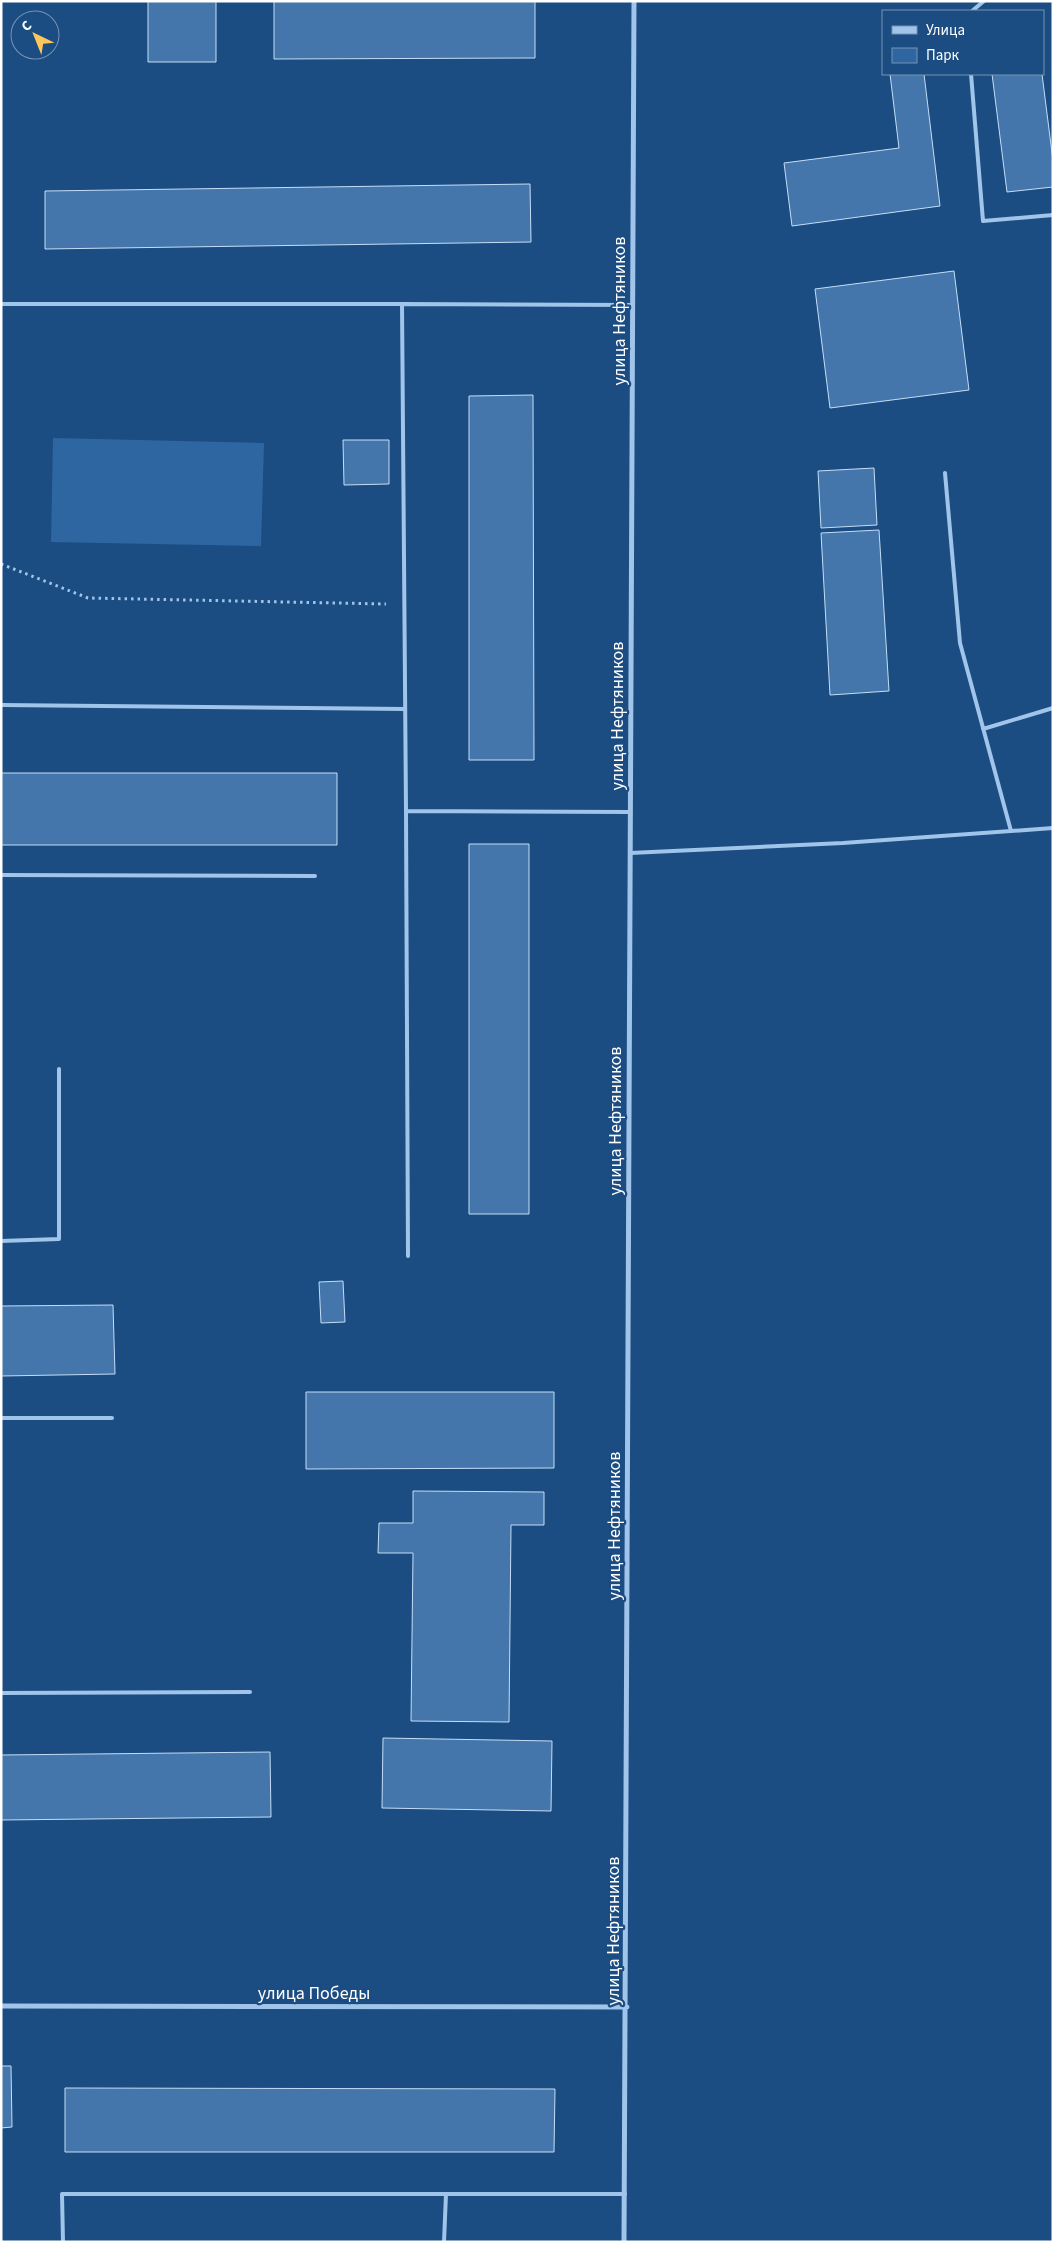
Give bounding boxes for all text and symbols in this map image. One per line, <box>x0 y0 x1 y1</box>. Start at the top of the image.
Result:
north arrow <box>10 10 60 60</box>
legend <box>882 10 1044 75</box>
text: С <box>17 16 37 36</box>
text: Улица <box>926 20 965 41</box>
text: Парк <box>926 45 960 66</box>
street label: улица Нефтяников <box>607 236 632 386</box>
street label: улица Нефтяников <box>605 641 630 791</box>
street label: улица Нефтяников <box>603 1046 628 1196</box>
street label: улица Нефтяников <box>602 1451 627 1601</box>
street label: улица Нефтяников <box>601 1856 626 2006</box>
street label: улица Победы <box>258 1981 370 2006</box>

